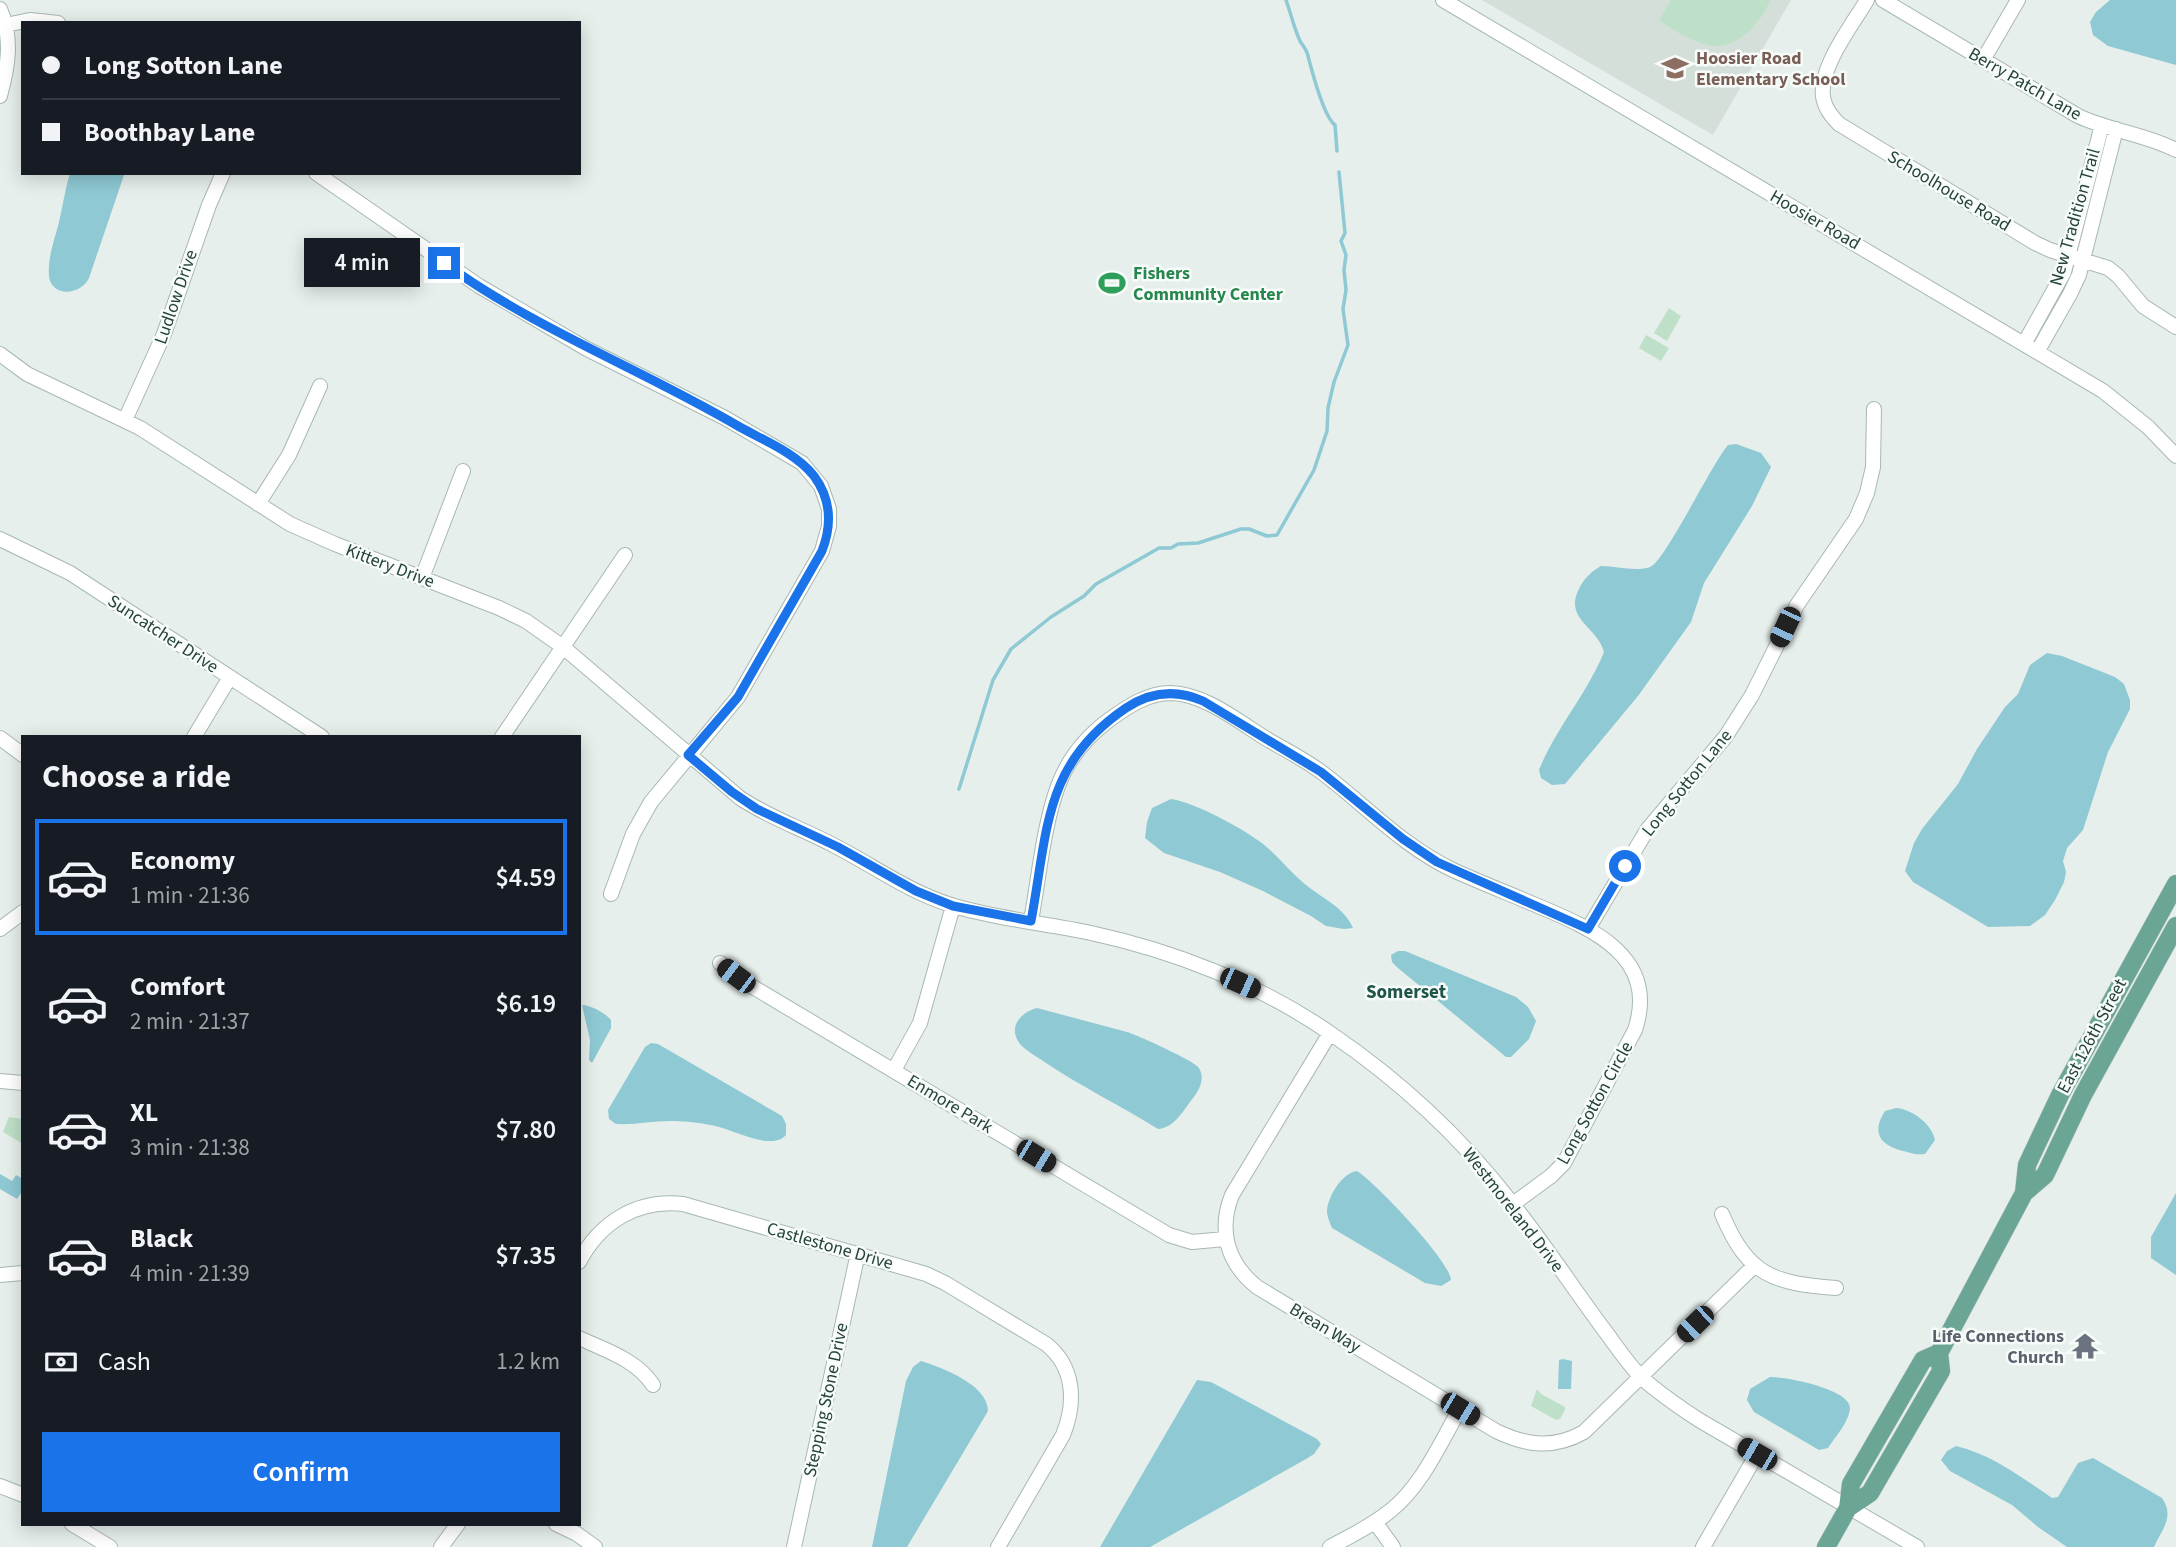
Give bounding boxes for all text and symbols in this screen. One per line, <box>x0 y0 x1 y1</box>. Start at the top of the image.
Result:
street label: Berry Patch Lane <box>1964 41 2086 127</box>
place label: Hoosier Road Elementary School <box>1696 46 1846 92</box>
text: Long Sotton Lane <box>84 47 283 84</box>
school or university icon: Hoosier Road Elementary School <box>1660 53 1690 83</box>
text: Boothbay Lane <box>84 114 255 151</box>
street label: Schoolhouse Road <box>1883 144 2015 238</box>
street label: New Tradition Trail <box>2043 145 2107 289</box>
street label: Hoosier Road <box>1765 184 1865 256</box>
callout: 4 min <box>304 238 420 288</box>
street label: Ludlow Drive <box>148 246 204 347</box>
text: 4 min <box>335 246 389 279</box>
route end <box>428 247 460 279</box>
place label: Fishers Community Center <box>1133 261 1284 307</box>
sports icon: Fishers Community Center <box>1097 268 1127 298</box>
street label: Kittery Drive <box>342 538 438 594</box>
street label: Suncatcher Drive <box>103 589 223 679</box>
car <box>1767 604 1804 650</box>
street label: Long Sotton Lane <box>1636 724 1738 842</box>
text: Choose a ride <box>42 754 231 800</box>
text: Economy <box>130 842 235 879</box>
icon: car <box>46 846 109 909</box>
route start <box>1609 850 1641 882</box>
text: $4.59 <box>495 859 556 896</box>
text: 1 min · 21:36 <box>130 879 250 912</box>
car <box>713 955 760 997</box>
car <box>1217 965 1264 1001</box>
text: Comfort <box>130 968 225 1005</box>
icon: car <box>46 972 109 1035</box>
street label: East 126th Street <box>2051 974 2133 1098</box>
district label: Somerset <box>1366 979 1446 1006</box>
text: $6.19 <box>495 985 556 1022</box>
text: 2 min · 21:37 <box>130 1005 250 1038</box>
street label: Long Sotton Circle <box>1551 1037 1639 1169</box>
street label: Enmore Park <box>902 1068 998 1140</box>
text: XL <box>130 1094 158 1131</box>
icon: car <box>46 1098 109 1161</box>
text: $7.80 <box>495 1111 556 1148</box>
text: 3 min · 21:38 <box>130 1131 250 1164</box>
car <box>1013 1136 1060 1176</box>
street label: Westmoreland Drive <box>1456 1142 1570 1278</box>
street label: Castlestone Drive <box>764 1216 896 1276</box>
text: Black <box>130 1220 193 1257</box>
icon: car <box>46 1224 109 1287</box>
text: $7.35 <box>495 1237 556 1274</box>
text: 4 min · 21:39 <box>130 1257 250 1290</box>
street label: Brean Way <box>1285 1297 1366 1359</box>
car <box>1673 1302 1718 1346</box>
street label: Stepping Stone Drive <box>797 1321 855 1479</box>
place label: Life Connections Church <box>1932 1324 2064 1370</box>
temple icon: Life Connections Church <box>2070 1331 2100 1361</box>
icon: cash <box>42 1343 80 1381</box>
text: Cash <box>98 1343 151 1380</box>
text: 1.2 km <box>496 1345 560 1378</box>
car <box>1437 1389 1484 1429</box>
button: Confirm <box>42 1432 560 1512</box>
car <box>1734 1434 1781 1474</box>

